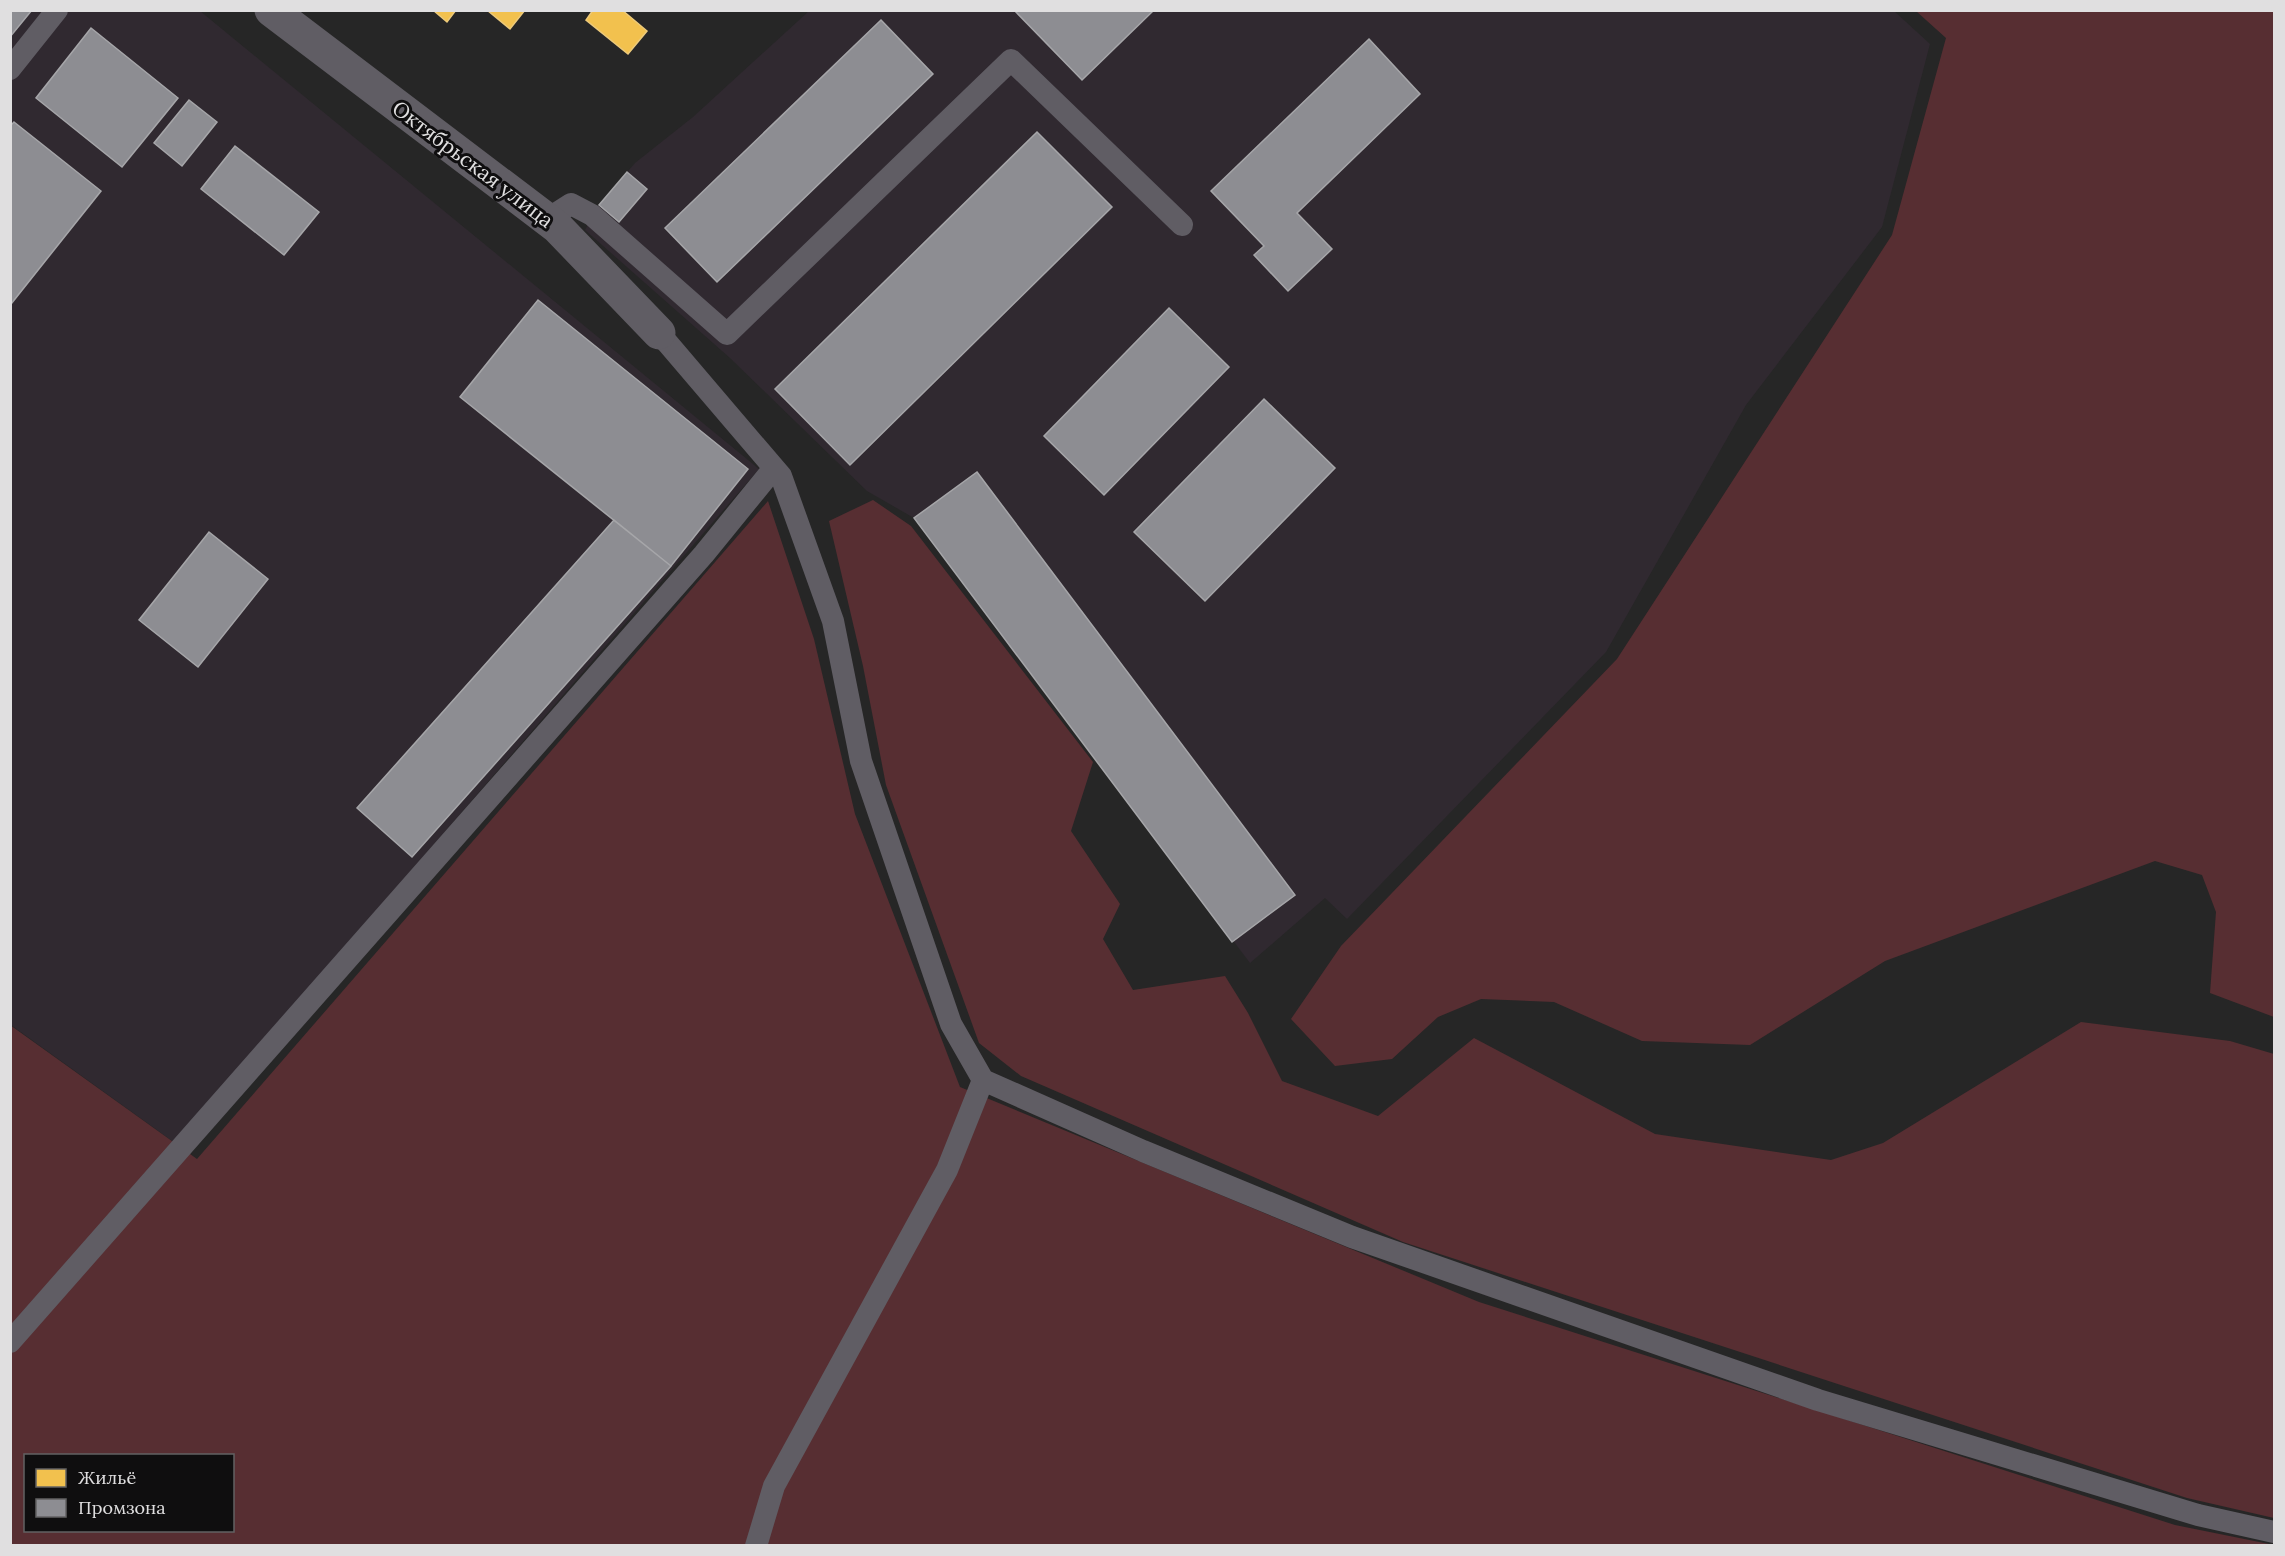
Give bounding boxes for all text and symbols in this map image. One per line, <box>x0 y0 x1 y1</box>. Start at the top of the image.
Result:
street label: Октябрьская улица <box>387 95 559 234</box>
legend <box>24 1454 234 1532</box>
text: Жильё <box>78 1466 136 1489</box>
text: Промзона <box>78 1496 166 1519</box>

